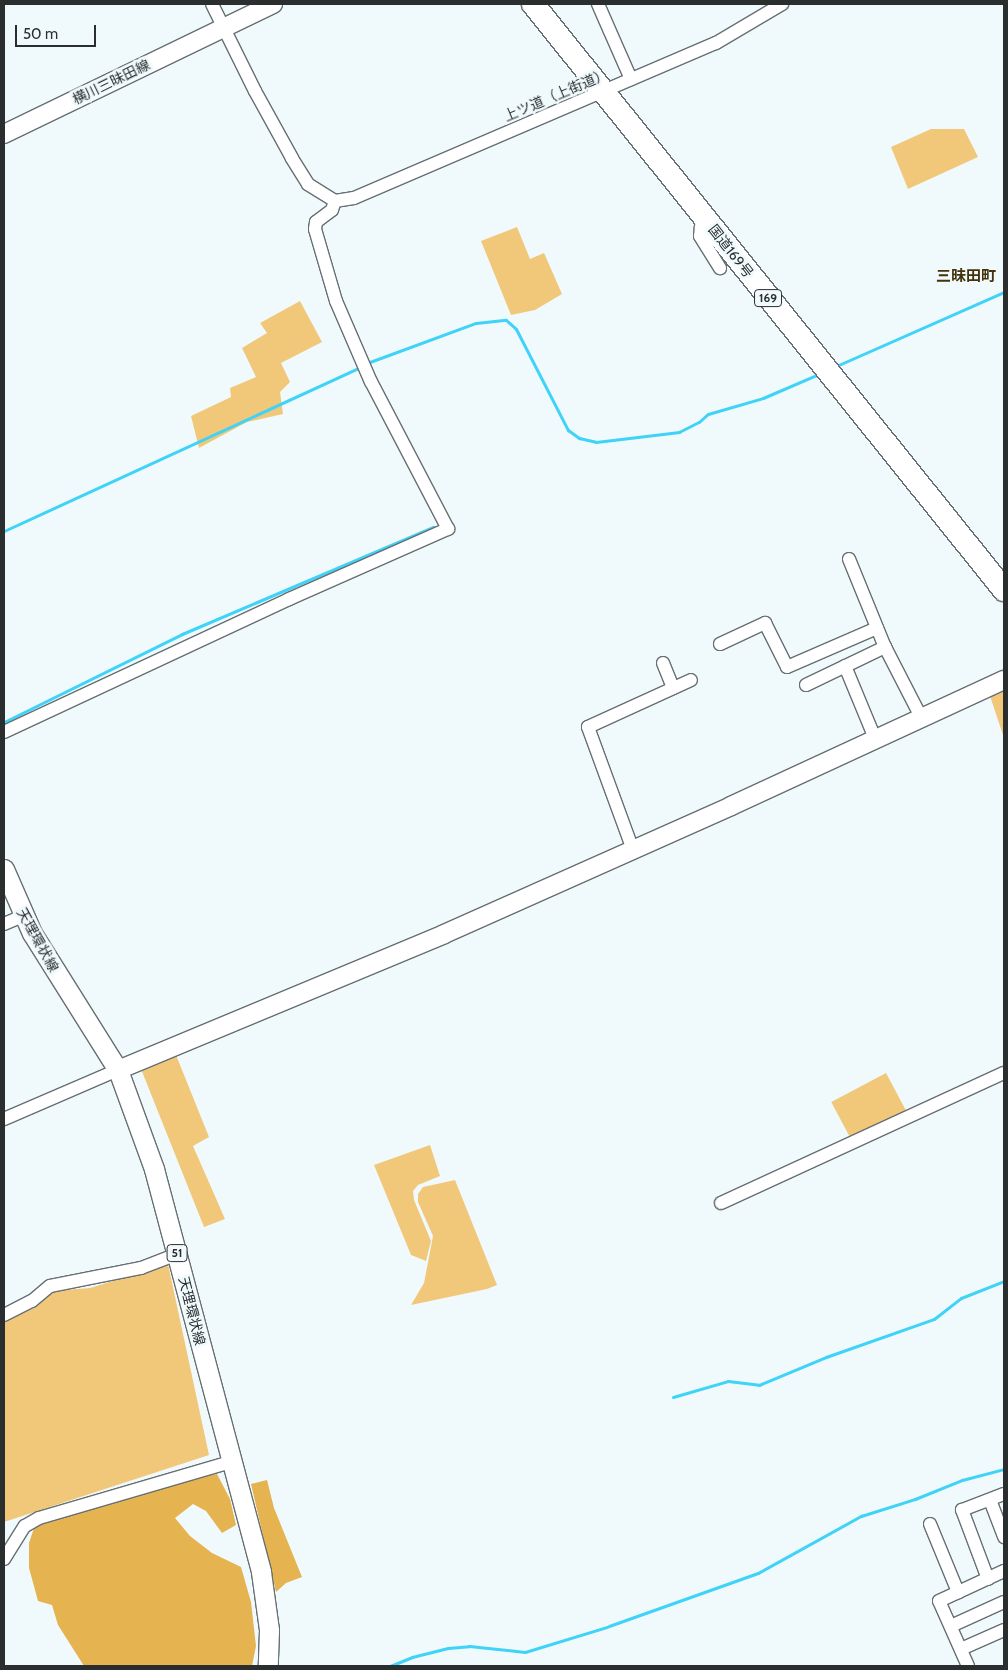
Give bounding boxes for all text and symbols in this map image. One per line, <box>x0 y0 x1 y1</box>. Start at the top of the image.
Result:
scale bar <box>18 15 99 47</box>
text: 50 m <box>23 25 58 43</box>
street label: 横川三昧田線 <box>70 56 152 108</box>
street label: 上ツ道（上街道） <box>501 65 611 125</box>
street label: 国道169号 <box>705 221 757 281</box>
district label: 三昧田町 <box>936 268 996 286</box>
road number: 169 <box>753 288 783 308</box>
street label: 天理環状線 <box>14 905 62 975</box>
road number: 51 <box>166 1244 188 1262</box>
street label: 天理環状線 <box>175 1275 209 1347</box>

